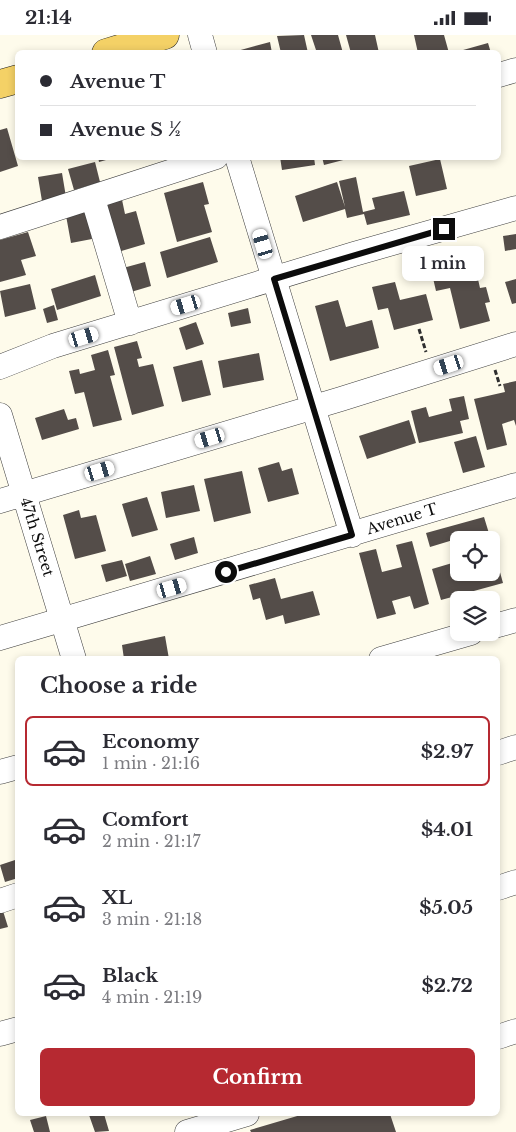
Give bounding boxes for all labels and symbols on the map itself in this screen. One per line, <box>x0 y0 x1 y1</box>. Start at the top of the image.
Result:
route end <box>433 218 455 240</box>
car <box>251 227 274 261</box>
callout: 1 min <box>403 247 485 281</box>
car <box>169 293 202 317</box>
car <box>67 325 100 349</box>
car <box>432 353 465 377</box>
car <box>193 426 226 450</box>
car <box>83 459 116 483</box>
street label: 47th Street <box>16 495 59 579</box>
street label: Avenue T <box>363 499 440 539</box>
route start <box>215 561 237 583</box>
car <box>155 577 188 599</box>

